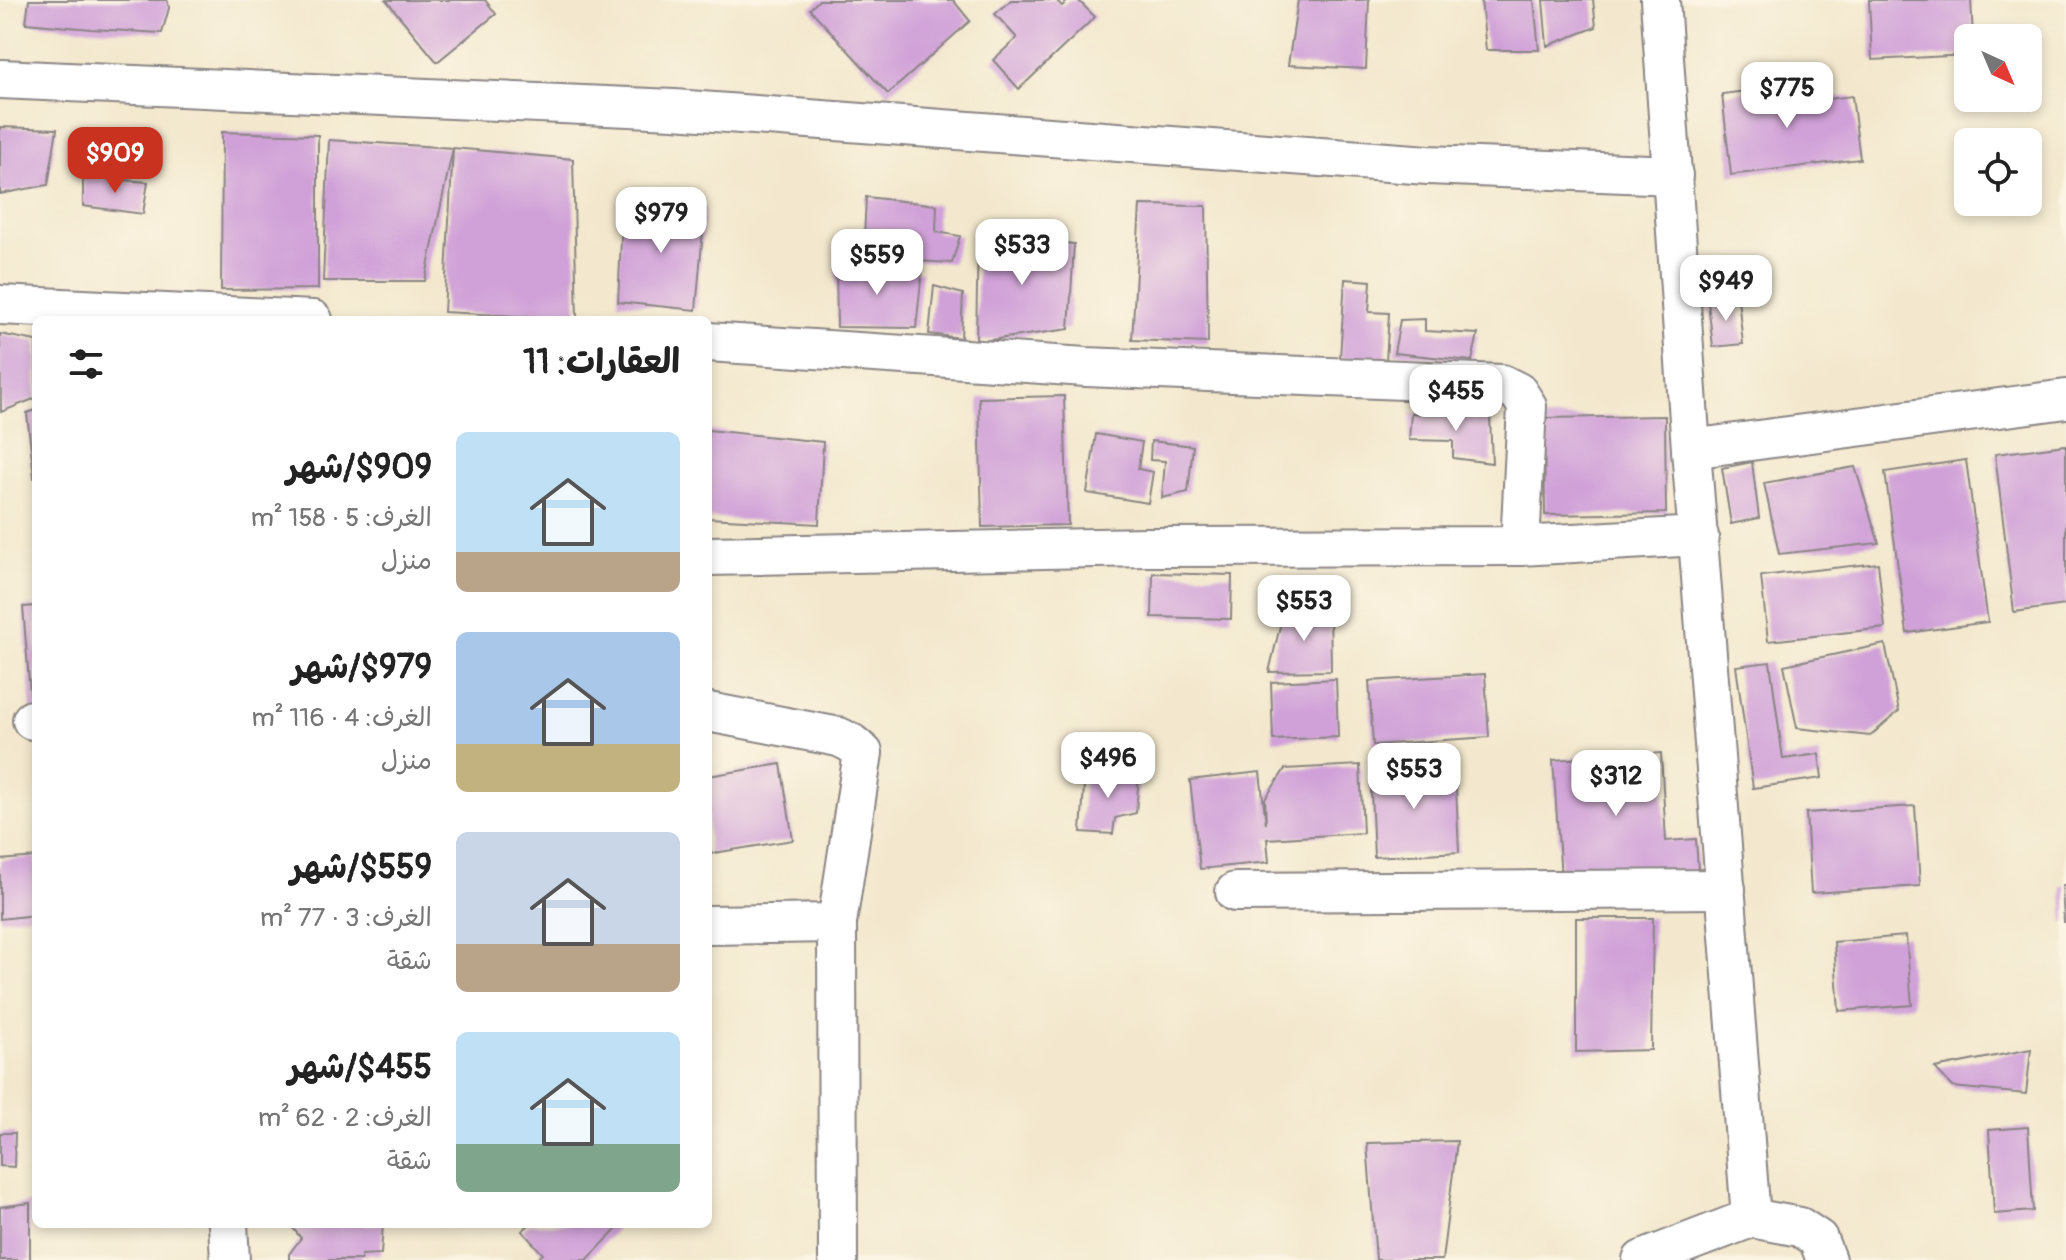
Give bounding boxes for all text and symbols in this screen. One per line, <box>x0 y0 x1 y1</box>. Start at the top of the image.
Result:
north arrow <box>1954 24 2042 112</box>
map controls <box>1954 24 2042 216</box>
pin: $775 <box>1740 62 1834 130</box>
text: $775 <box>1759 72 1815 104</box>
pin: $909 <box>68 127 162 195</box>
button: locate <box>1954 128 2042 216</box>
text: $909 <box>86 137 144 169</box>
pin: $979 <box>614 187 708 255</box>
text: $979 <box>634 197 688 229</box>
pin: $533 <box>975 219 1069 287</box>
pin: $559 <box>830 229 924 297</box>
text: $533 <box>993 229 1051 261</box>
text: $559 <box>849 239 905 271</box>
pin: $949 <box>1679 255 1773 323</box>
text: $949 <box>1698 265 1754 297</box>
text: العقارات: 11 <box>523 341 680 384</box>
icon: filters <box>64 342 108 386</box>
pin: $455 <box>1409 365 1503 433</box>
text: $455 <box>1427 375 1485 407</box>
text: $909/شهر <box>287 446 432 489</box>
icon: home <box>520 464 616 560</box>
text: الغرف: 5 · 158 m² <box>251 502 432 534</box>
text: منزل <box>381 545 432 577</box>
pin: $553 <box>1257 575 1351 643</box>
text: $553 <box>1276 585 1332 617</box>
text: $979/شهر <box>292 646 432 689</box>
icon: home <box>520 664 616 760</box>
text: الغرف: 4 · 116 m² <box>252 702 432 734</box>
pin: $496 <box>1061 732 1155 800</box>
text: $496 <box>1079 742 1137 774</box>
pin: $553 <box>1367 743 1461 811</box>
text: منزل <box>381 745 432 777</box>
pin: $312 <box>1569 750 1663 818</box>
text: $553 <box>1386 753 1442 785</box>
text: $312 <box>1589 760 1643 792</box>
text: $559/شهر <box>290 846 432 889</box>
icon: home <box>520 864 616 960</box>
text: الغرف: 3 · 77 m² <box>260 902 432 934</box>
text: شقة <box>387 945 432 977</box>
text: $455/شهر <box>288 1046 432 1089</box>
icon: home <box>520 1064 616 1160</box>
text: الغرف: 2 · 62 m² <box>258 1102 432 1134</box>
text: شقة <box>387 1145 432 1177</box>

